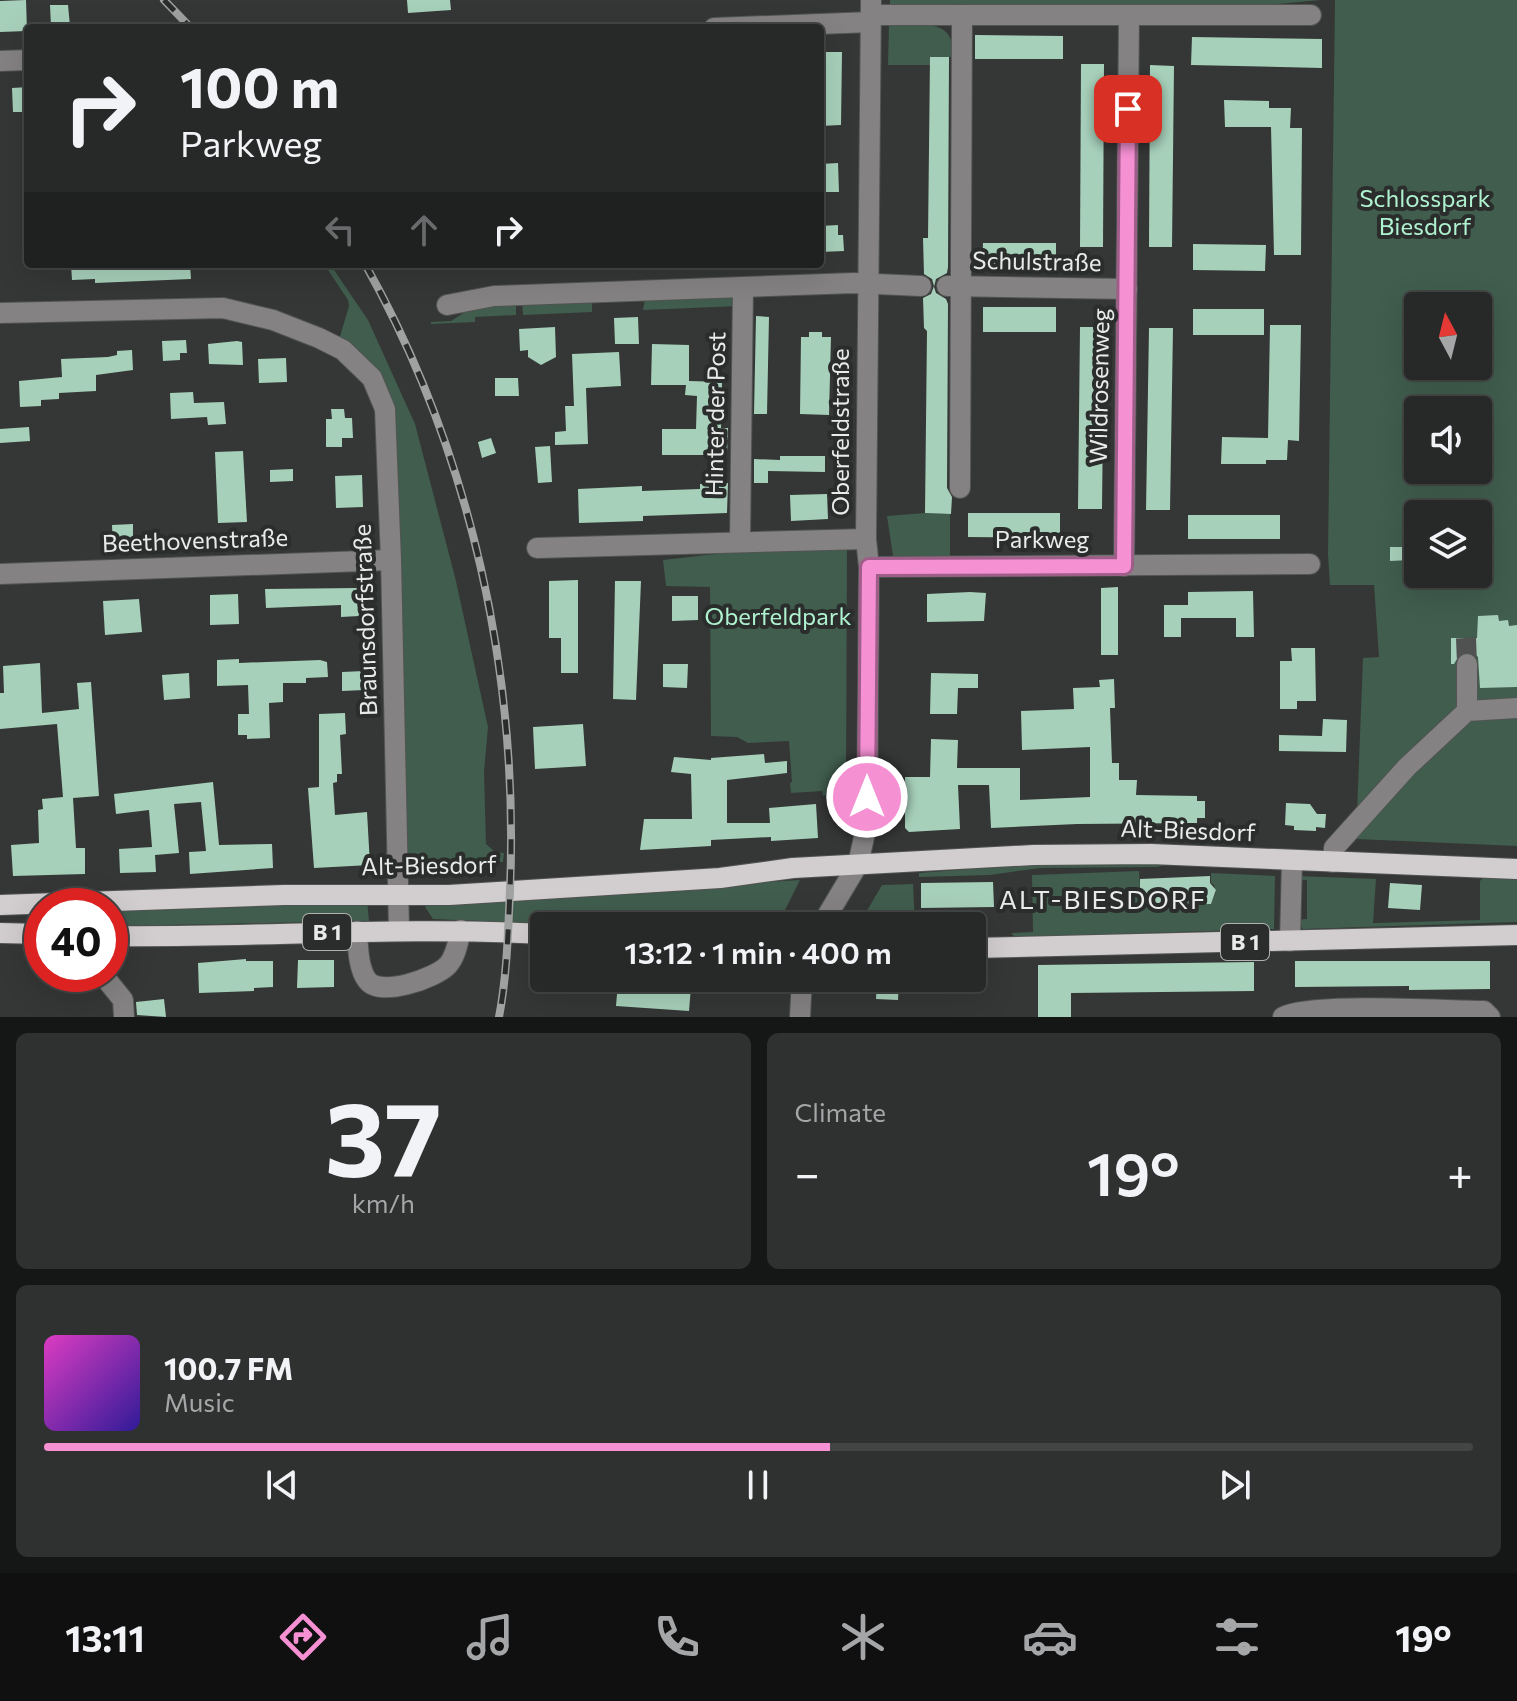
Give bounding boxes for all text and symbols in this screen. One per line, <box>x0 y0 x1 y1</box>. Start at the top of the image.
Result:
text: 100 m <box>180 51 339 120</box>
icon: right <box>48 56 152 160</box>
pin <box>1094 75 1162 143</box>
icon: arrive <box>1106 87 1150 131</box>
text: Parkweg <box>180 120 322 164</box>
park label: Schlosspark Biesdorf <box>1359 183 1491 240</box>
icon: left <box>318 208 362 252</box>
icon: ahead <box>402 208 446 252</box>
icon: right <box>486 208 530 252</box>
street label: Schulstraße <box>972 245 1102 276</box>
north arrow <box>1404 292 1492 380</box>
map controls <box>1404 292 1492 588</box>
street label: Wildrosenweg <box>1083 308 1114 464</box>
street label: Hinter der Post <box>699 331 730 497</box>
street label: Oberfeldstraße <box>825 348 854 516</box>
button: sound <box>1404 396 1492 484</box>
button: layers <box>1404 500 1492 588</box>
street label: Beethovenstraße <box>101 522 289 557</box>
street label: Braunsdorfstraße <box>347 524 382 717</box>
street label: Parkweg <box>995 524 1089 553</box>
park label: Oberfeldpark <box>705 601 851 630</box>
position arrow <box>825 755 909 839</box>
street label: Alt-Biesdorf <box>1120 813 1257 846</box>
street label: Alt-Biesdorf <box>361 849 497 880</box>
district label: ALT-BIESDORF <box>999 883 1207 914</box>
speed limit sign: 40 <box>24 888 128 992</box>
road number: B 1 <box>303 914 351 950</box>
road number: B 1 <box>1221 924 1269 960</box>
text: 13:12 · 1 min · 400 m <box>624 933 892 970</box>
text: 37 <box>325 1071 442 1198</box>
text: Climate <box>795 1096 886 1127</box>
text: 19° <box>1087 1135 1180 1208</box>
text: − <box>795 1145 820 1199</box>
text: + <box>1447 1145 1473 1199</box>
text: km/h <box>352 1187 415 1218</box>
text: 100.7 FM <box>164 1349 293 1386</box>
text: Music <box>164 1386 235 1417</box>
icon: previous <box>260 1463 304 1507</box>
icon: pause <box>736 1463 780 1507</box>
icon: next <box>1213 1463 1257 1507</box>
icon: directions <box>275 1609 331 1665</box>
icon: music <box>462 1609 518 1665</box>
icon: phone <box>649 1609 705 1665</box>
icon: climate <box>835 1609 891 1665</box>
icon: car <box>1022 1609 1078 1665</box>
icon: filters <box>1209 1609 1265 1665</box>
text: 13:11 <box>65 1615 145 1659</box>
text: 19° <box>1395 1615 1452 1659</box>

